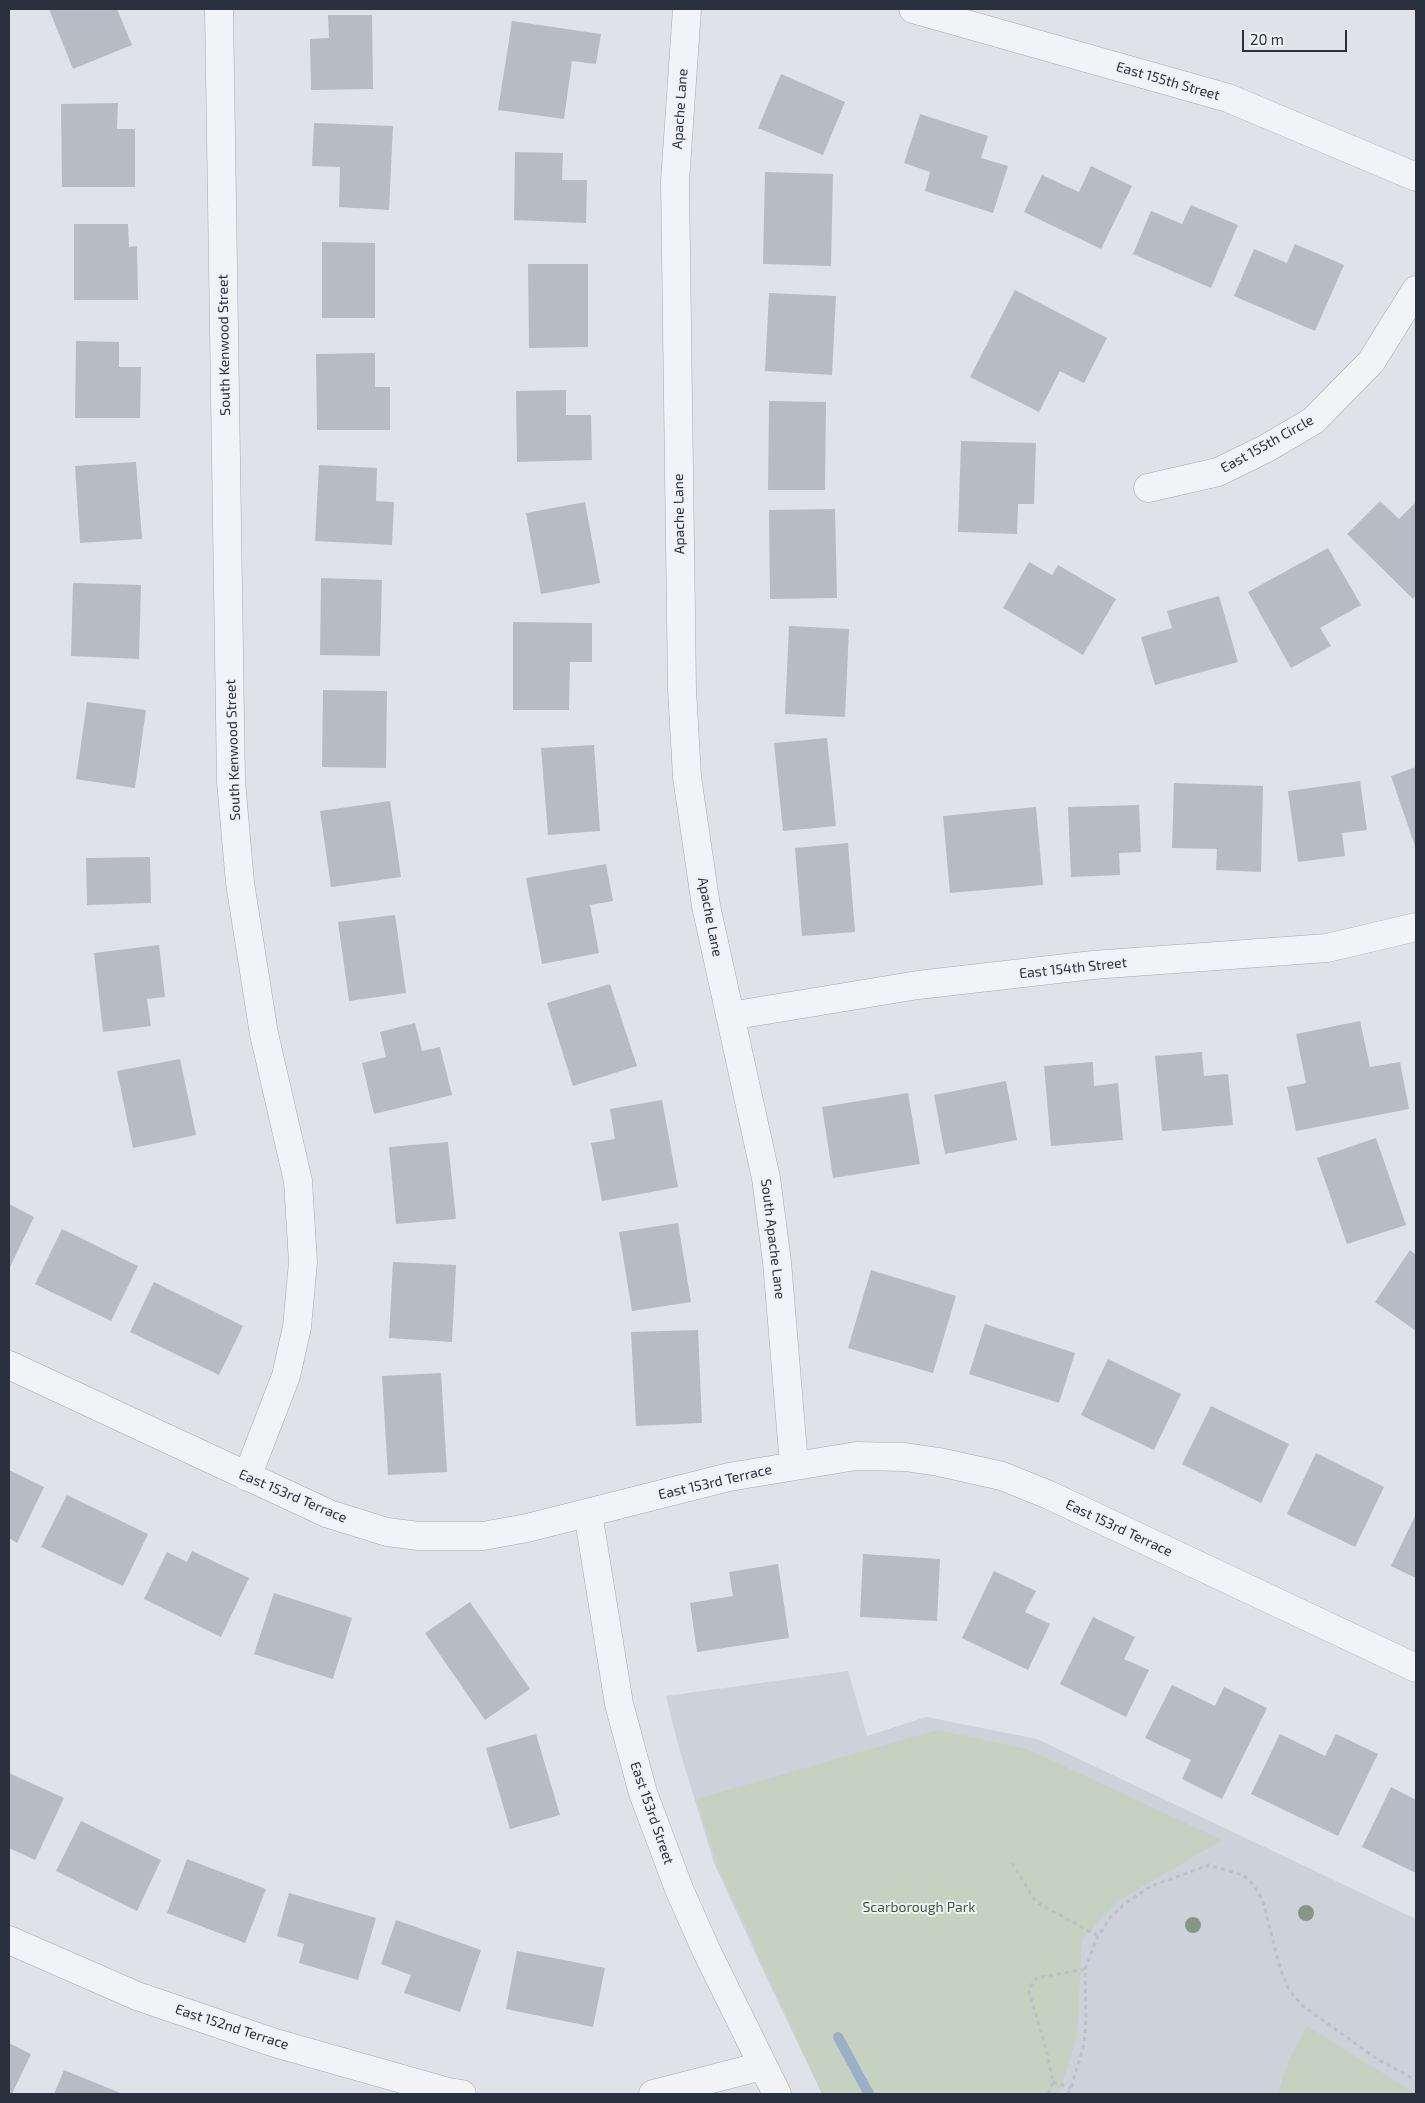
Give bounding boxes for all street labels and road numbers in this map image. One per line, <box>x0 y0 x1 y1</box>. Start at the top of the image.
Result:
street label: East 155th Street <box>1114 58 1222 104</box>
street label: Apache Lane <box>669 68 691 150</box>
street label: South Kenwood Street <box>214 274 234 416</box>
street label: East 155th Circle <box>1218 412 1316 476</box>
street label: Apache Lane <box>670 474 688 554</box>
street label: South Kenwood Street <box>222 679 244 821</box>
street label: Apache Lane <box>694 876 726 958</box>
street label: East 154th Street <box>1018 954 1128 982</box>
street label: South Apache Lane <box>757 1178 789 1300</box>
street label: East 153rd Terrace <box>657 1461 773 1503</box>
street label: East 153rd Terrace <box>236 1466 350 1526</box>
street label: East 153rd Terrace <box>1063 1496 1175 1560</box>
street label: East 153rd Street <box>627 1759 677 1867</box>
street label: East 152nd Terrace <box>173 2001 291 2053</box>

